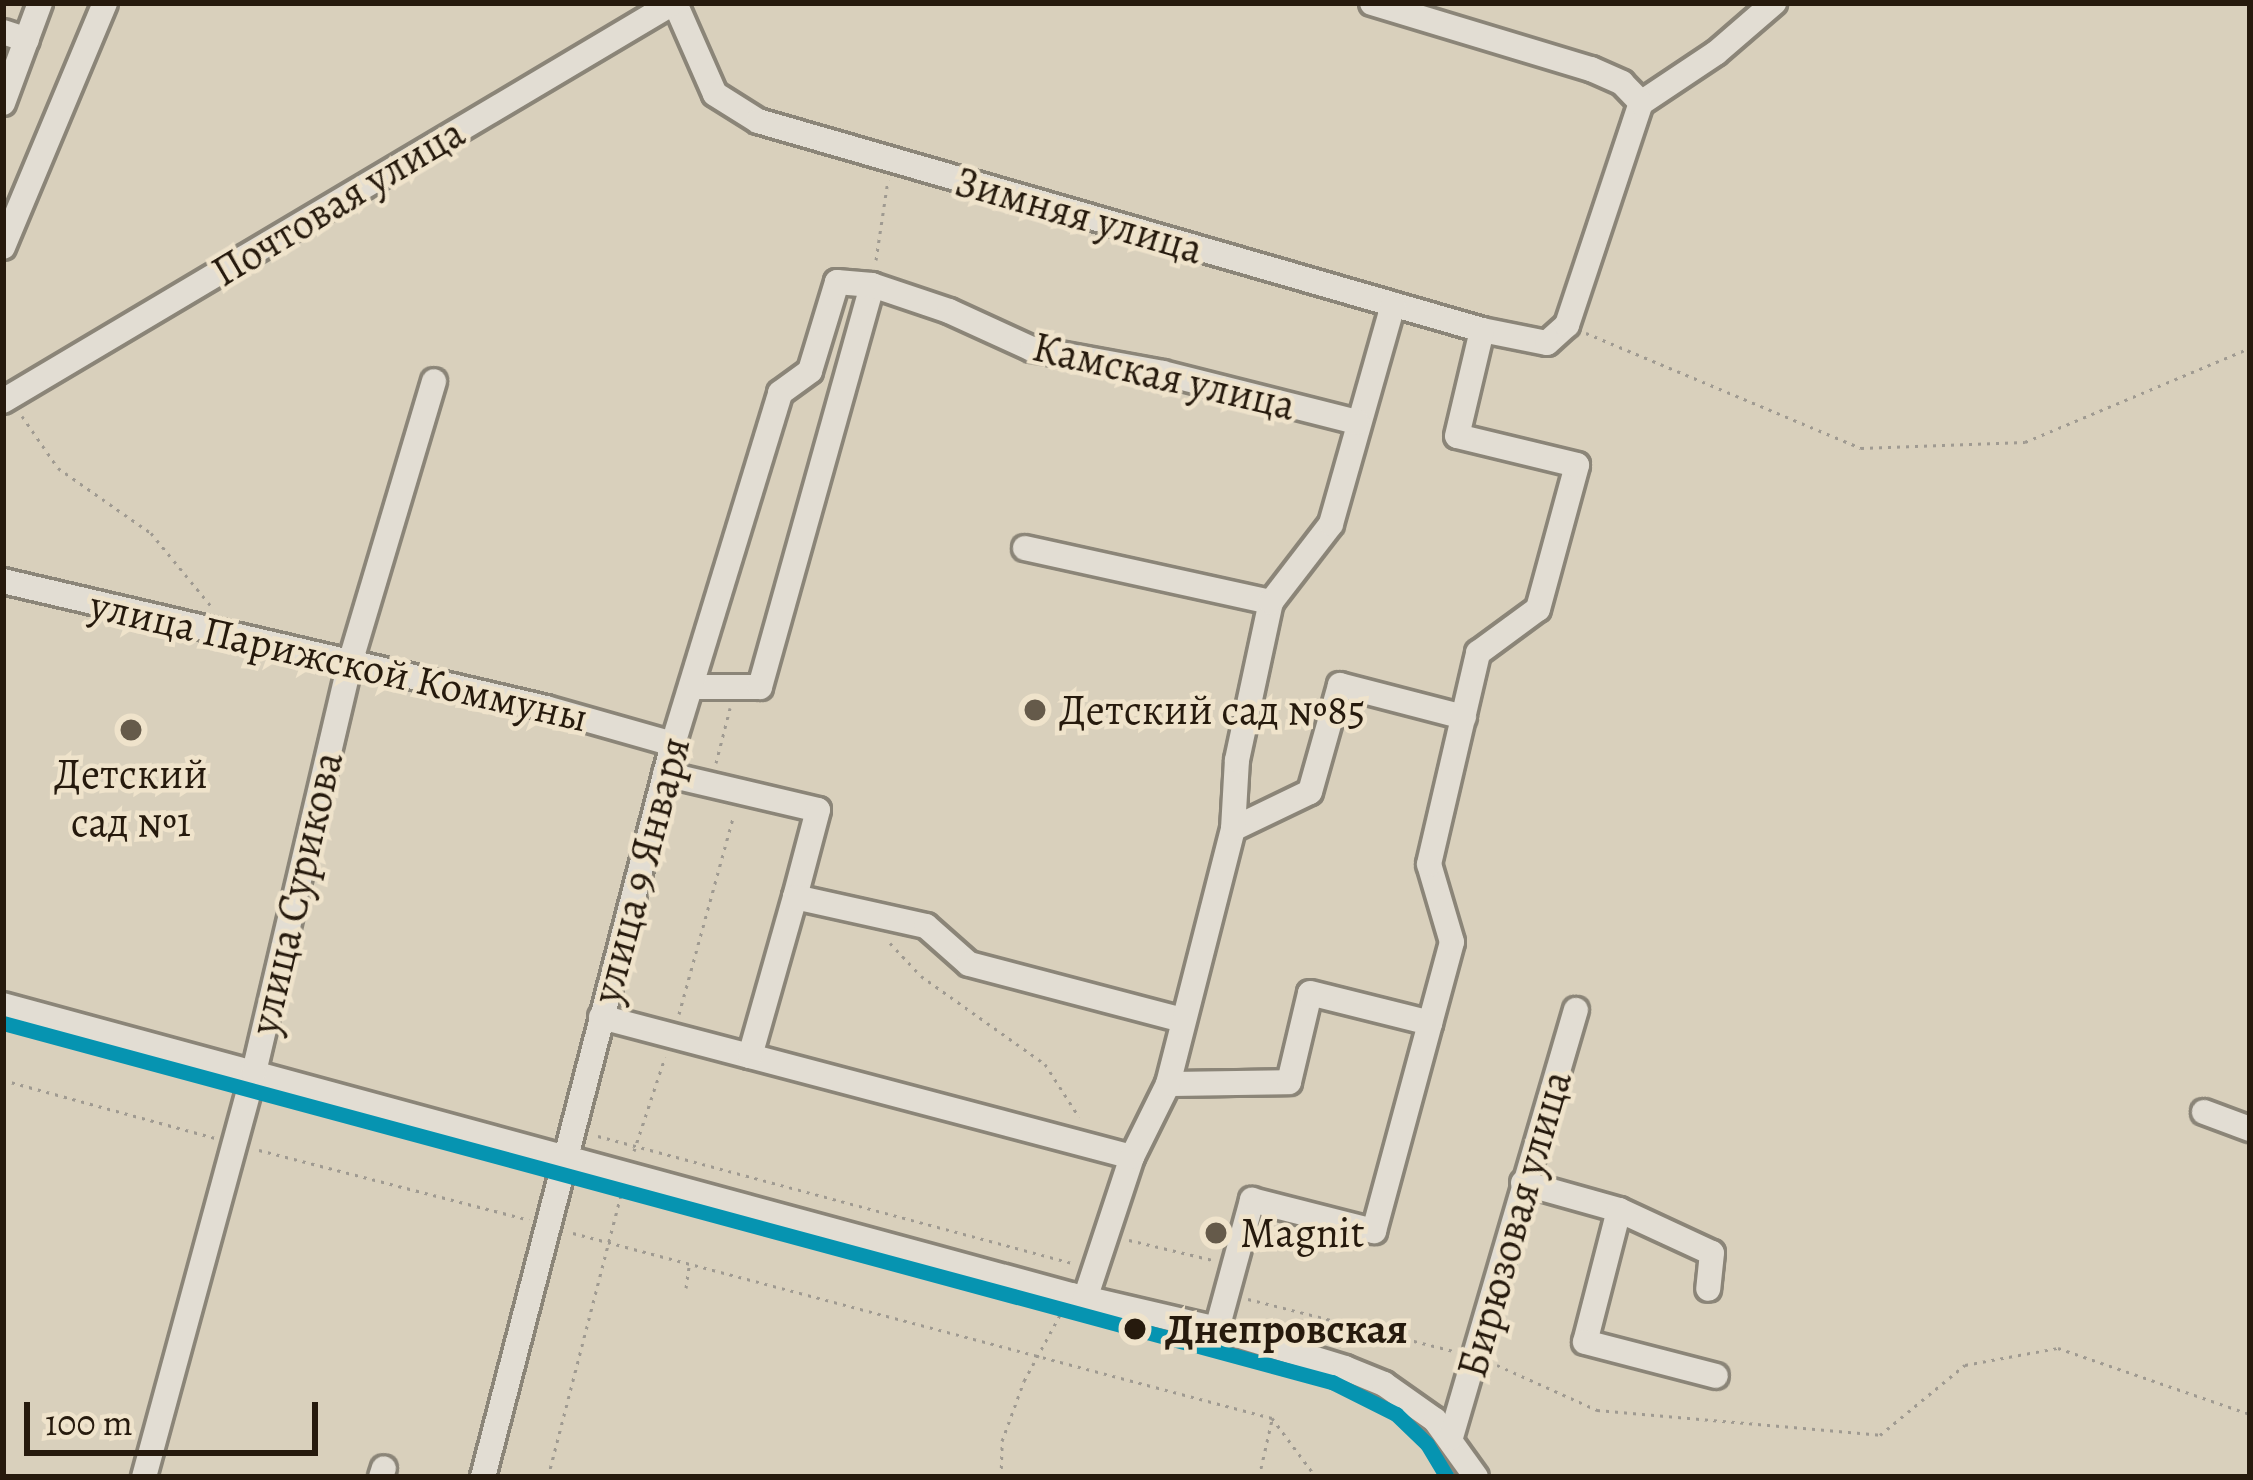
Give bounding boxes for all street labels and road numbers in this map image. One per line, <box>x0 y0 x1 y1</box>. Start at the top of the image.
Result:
street label: Почтовая улица <box>203 107 473 297</box>
street label: Зимняя улица <box>949 156 1209 274</box>
street label: Камская улица <box>1028 321 1300 431</box>
street label: улица Парижской Коммуны <box>85 579 593 743</box>
street label: улица 9 Января <box>581 731 701 1009</box>
street label: улица Сурикова <box>239 747 353 1039</box>
street label: Бирюзовая улица <box>1446 1065 1582 1383</box>

